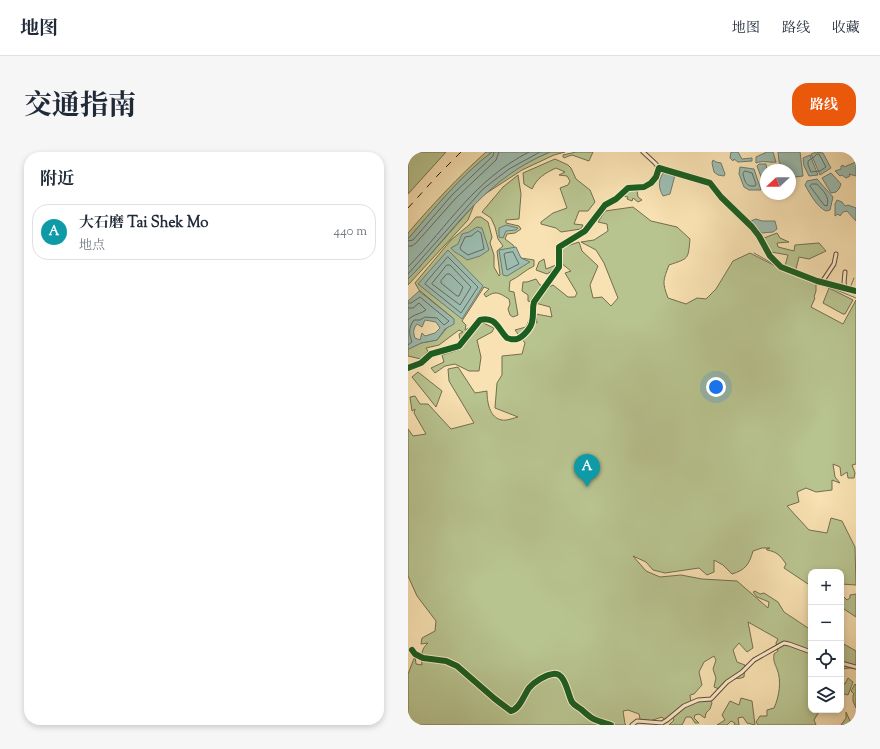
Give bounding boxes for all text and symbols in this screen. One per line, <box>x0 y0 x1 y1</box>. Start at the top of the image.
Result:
text: 地图 <box>20 16 58 43</box>
text: 地图 <box>732 19 760 39</box>
text: 路线 <box>782 19 810 39</box>
text: 收藏 <box>832 19 860 39</box>
button: 路线 <box>792 83 856 126</box>
text: 交通指南 <box>24 87 136 127</box>
north arrow <box>760 164 796 200</box>
text: 附近 <box>40 168 74 192</box>
text: 大石磨 Tai Shek Mo <box>79 213 208 234</box>
text: A <box>49 223 59 241</box>
text: 440 m <box>334 223 367 241</box>
text: 地点 <box>79 237 105 255</box>
your location <box>706 377 726 397</box>
pin: A <box>574 454 600 487</box>
map controls <box>808 569 844 713</box>
button: + <box>808 569 844 605</box>
button: − <box>808 605 844 641</box>
button: locate <box>808 641 844 677</box>
button: layers <box>808 677 844 713</box>

